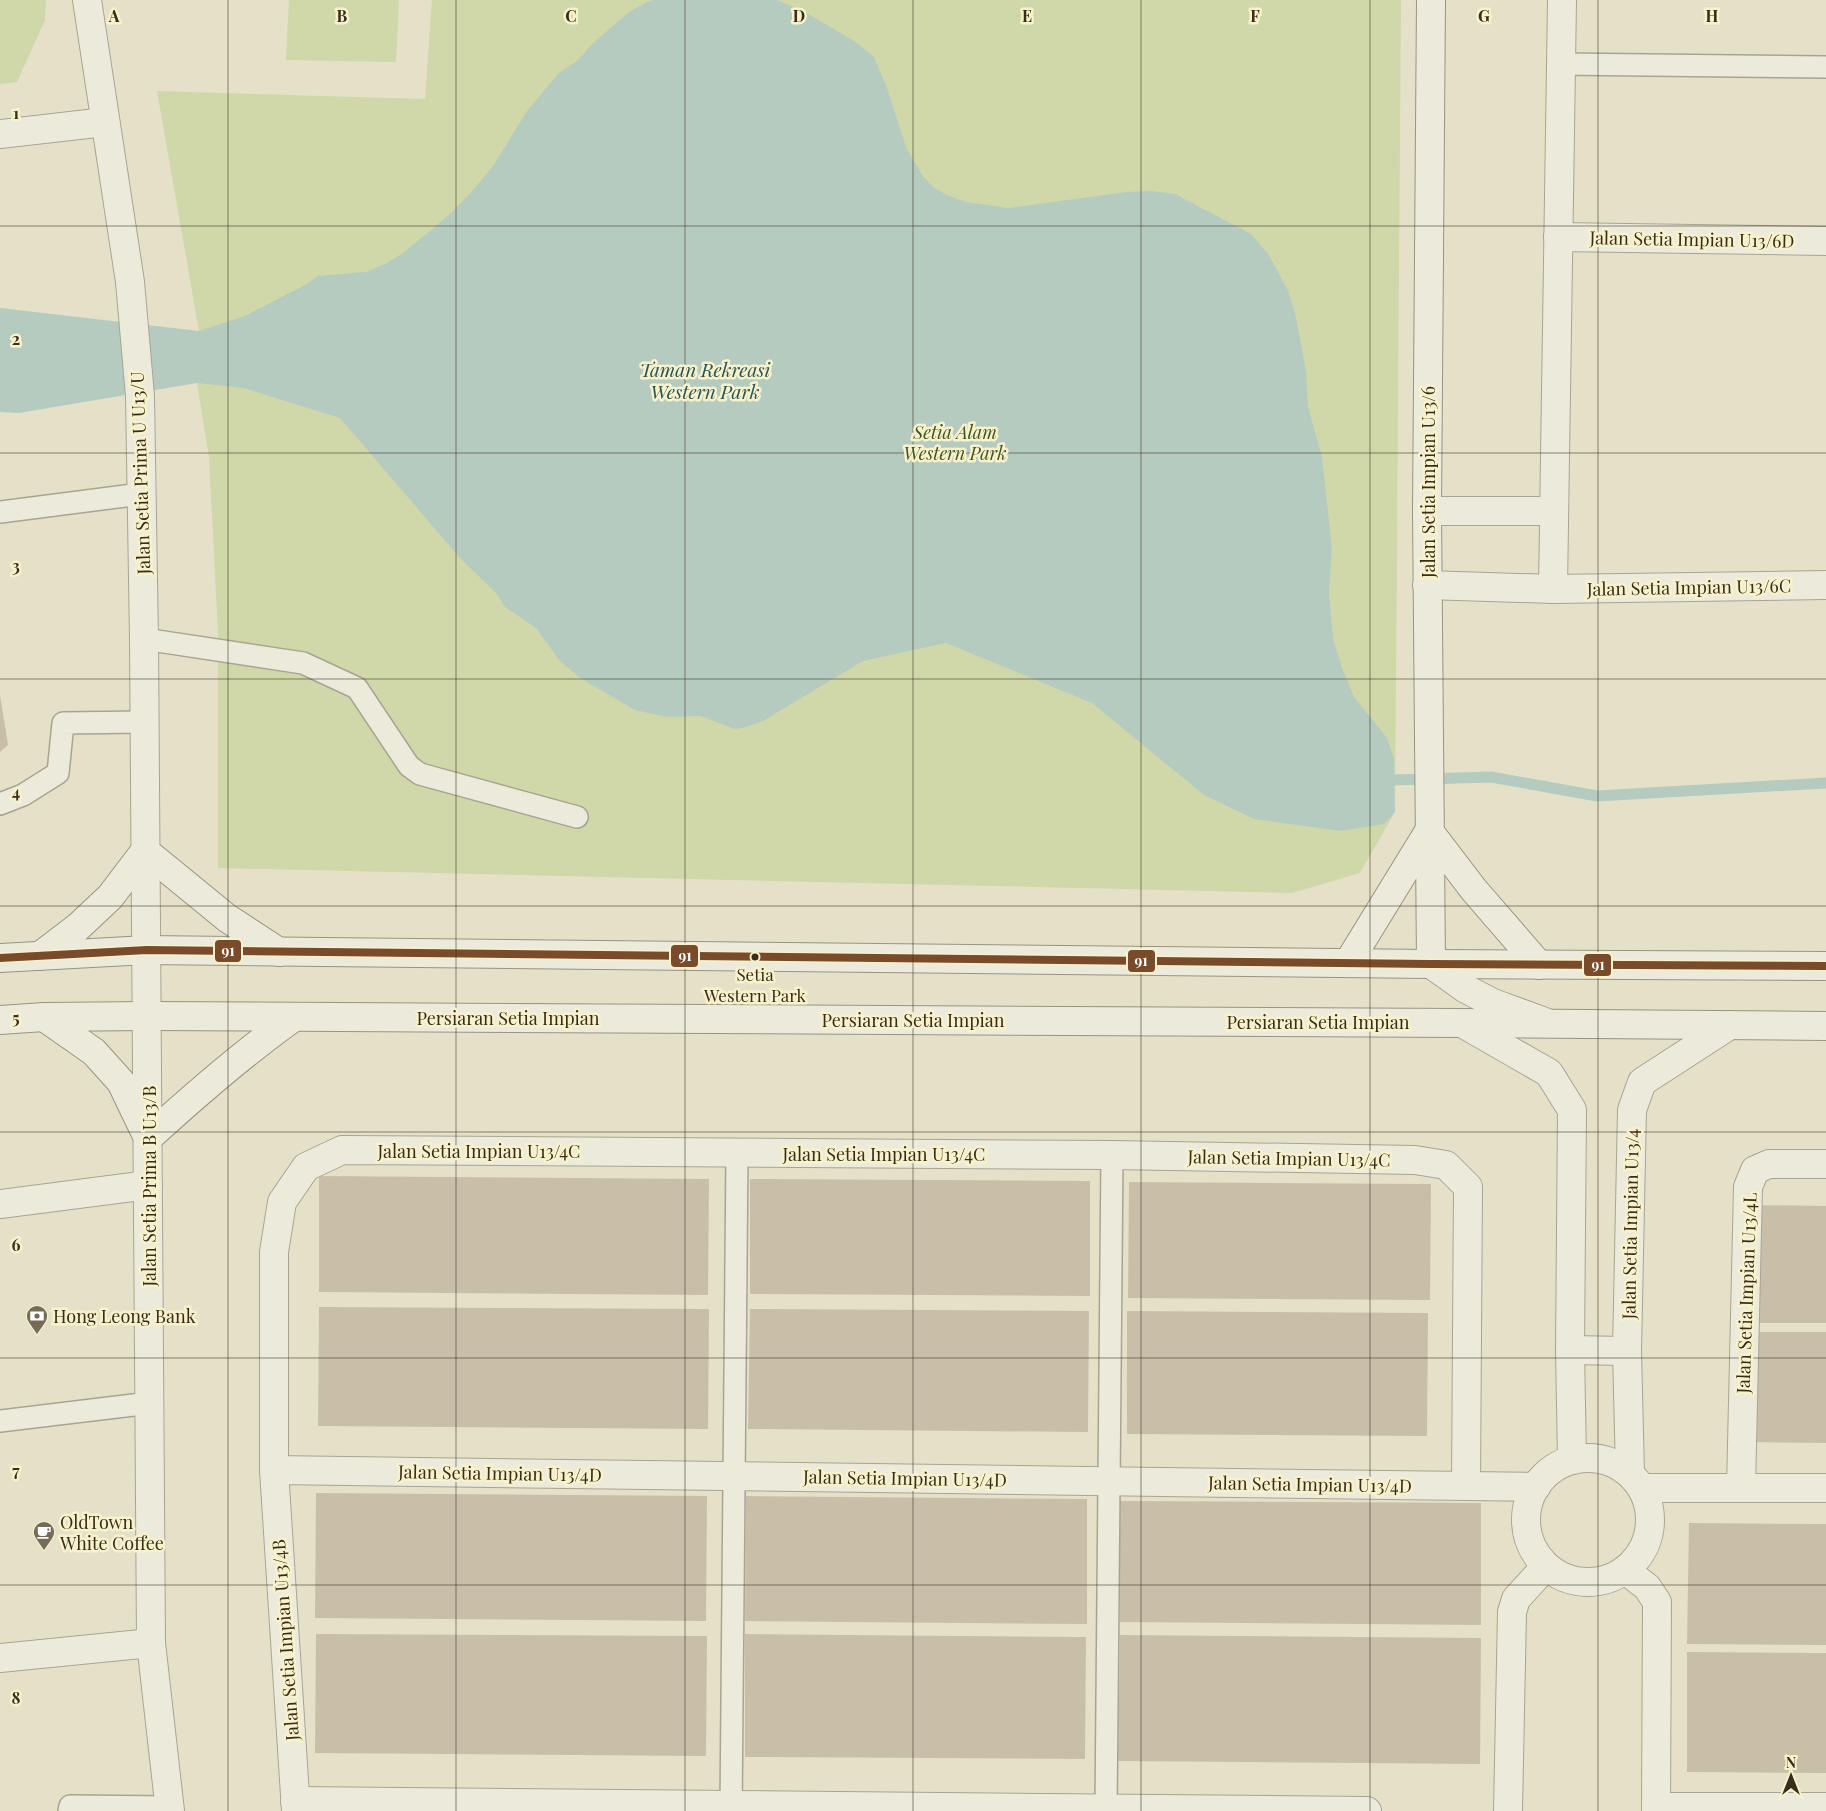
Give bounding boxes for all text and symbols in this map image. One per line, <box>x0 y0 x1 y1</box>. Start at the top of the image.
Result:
text: A <box>108 5 120 26</box>
text: B <box>337 5 348 26</box>
text: C <box>565 5 577 26</box>
text: D <box>793 5 805 26</box>
text: E <box>1022 5 1032 26</box>
text: F <box>1250 5 1260 26</box>
text: G <box>1478 5 1490 26</box>
text: H <box>1706 5 1719 26</box>
text: 1 <box>13 102 19 123</box>
street label: Jalan Setia Impian U13/6D <box>1588 225 1795 253</box>
text: 2 <box>12 328 20 349</box>
water label: Taman Rekreasi Western Park <box>640 356 772 404</box>
street label: Jalan Setia Prima U U13/U <box>124 371 156 576</box>
street label: Jalan Setia Impian U13/6 <box>1416 386 1440 579</box>
park label: Setia Alam Western Park <box>903 420 1007 465</box>
text: 3 <box>12 555 20 576</box>
street label: Jalan Setia Impian U13/6C <box>1586 573 1791 601</box>
text: 4 <box>12 781 20 802</box>
line badge: 91 <box>214 939 242 963</box>
text: 91 <box>221 941 235 960</box>
line badge: 91 <box>670 944 699 968</box>
text: 91 <box>678 946 692 965</box>
line badge: 91 <box>1127 949 1156 973</box>
text: 91 <box>1134 951 1148 970</box>
marker: Setia Western Park <box>750 952 760 962</box>
line badge: 91 <box>1583 953 1612 977</box>
text: 91 <box>1591 955 1605 974</box>
place label: Setia Western Park <box>703 963 807 1006</box>
street label: Persiaran Setia Impian <box>416 1006 600 1030</box>
text: 5 <box>12 1007 20 1028</box>
street label: Persiaran Setia Impian <box>821 1008 1005 1032</box>
street label: Persiaran Setia Impian <box>1226 1010 1410 1034</box>
street label: Jalan Setia Prima B U13/B <box>137 1086 161 1287</box>
street label: Jalan Setia Impian U13/4 <box>1616 1128 1644 1320</box>
street label: Jalan Setia Impian U13/4C <box>377 1139 580 1163</box>
street label: Jalan Setia Impian U13/4C <box>782 1142 985 1166</box>
street label: Jalan Setia Impian U13/4C <box>1186 1144 1391 1172</box>
street label: Jalan Setia Impian U13/4L <box>1730 1192 1762 1395</box>
text: 6 <box>12 1234 21 1255</box>
bank icon: Hong Leong Bank <box>25 1304 49 1335</box>
place label: Hong Leong Bank <box>53 1304 196 1328</box>
street label: Jalan Setia Impian U13/4D <box>397 1459 602 1487</box>
text: 7 <box>12 1460 20 1481</box>
street label: Jalan Setia Impian U13/4D <box>802 1464 1007 1492</box>
street label: Jalan Setia Impian U13/4D <box>1207 1470 1412 1498</box>
place label: OldTown White Coffee <box>59 1510 164 1555</box>
cafe icon: OldTown White Coffee <box>32 1520 56 1551</box>
street label: Jalan Setia Impian U13/4B <box>266 1539 304 1742</box>
text: 8 <box>12 1687 21 1708</box>
north arrow <box>1766 1751 1816 1801</box>
text: N <box>1786 1753 1796 1772</box>

